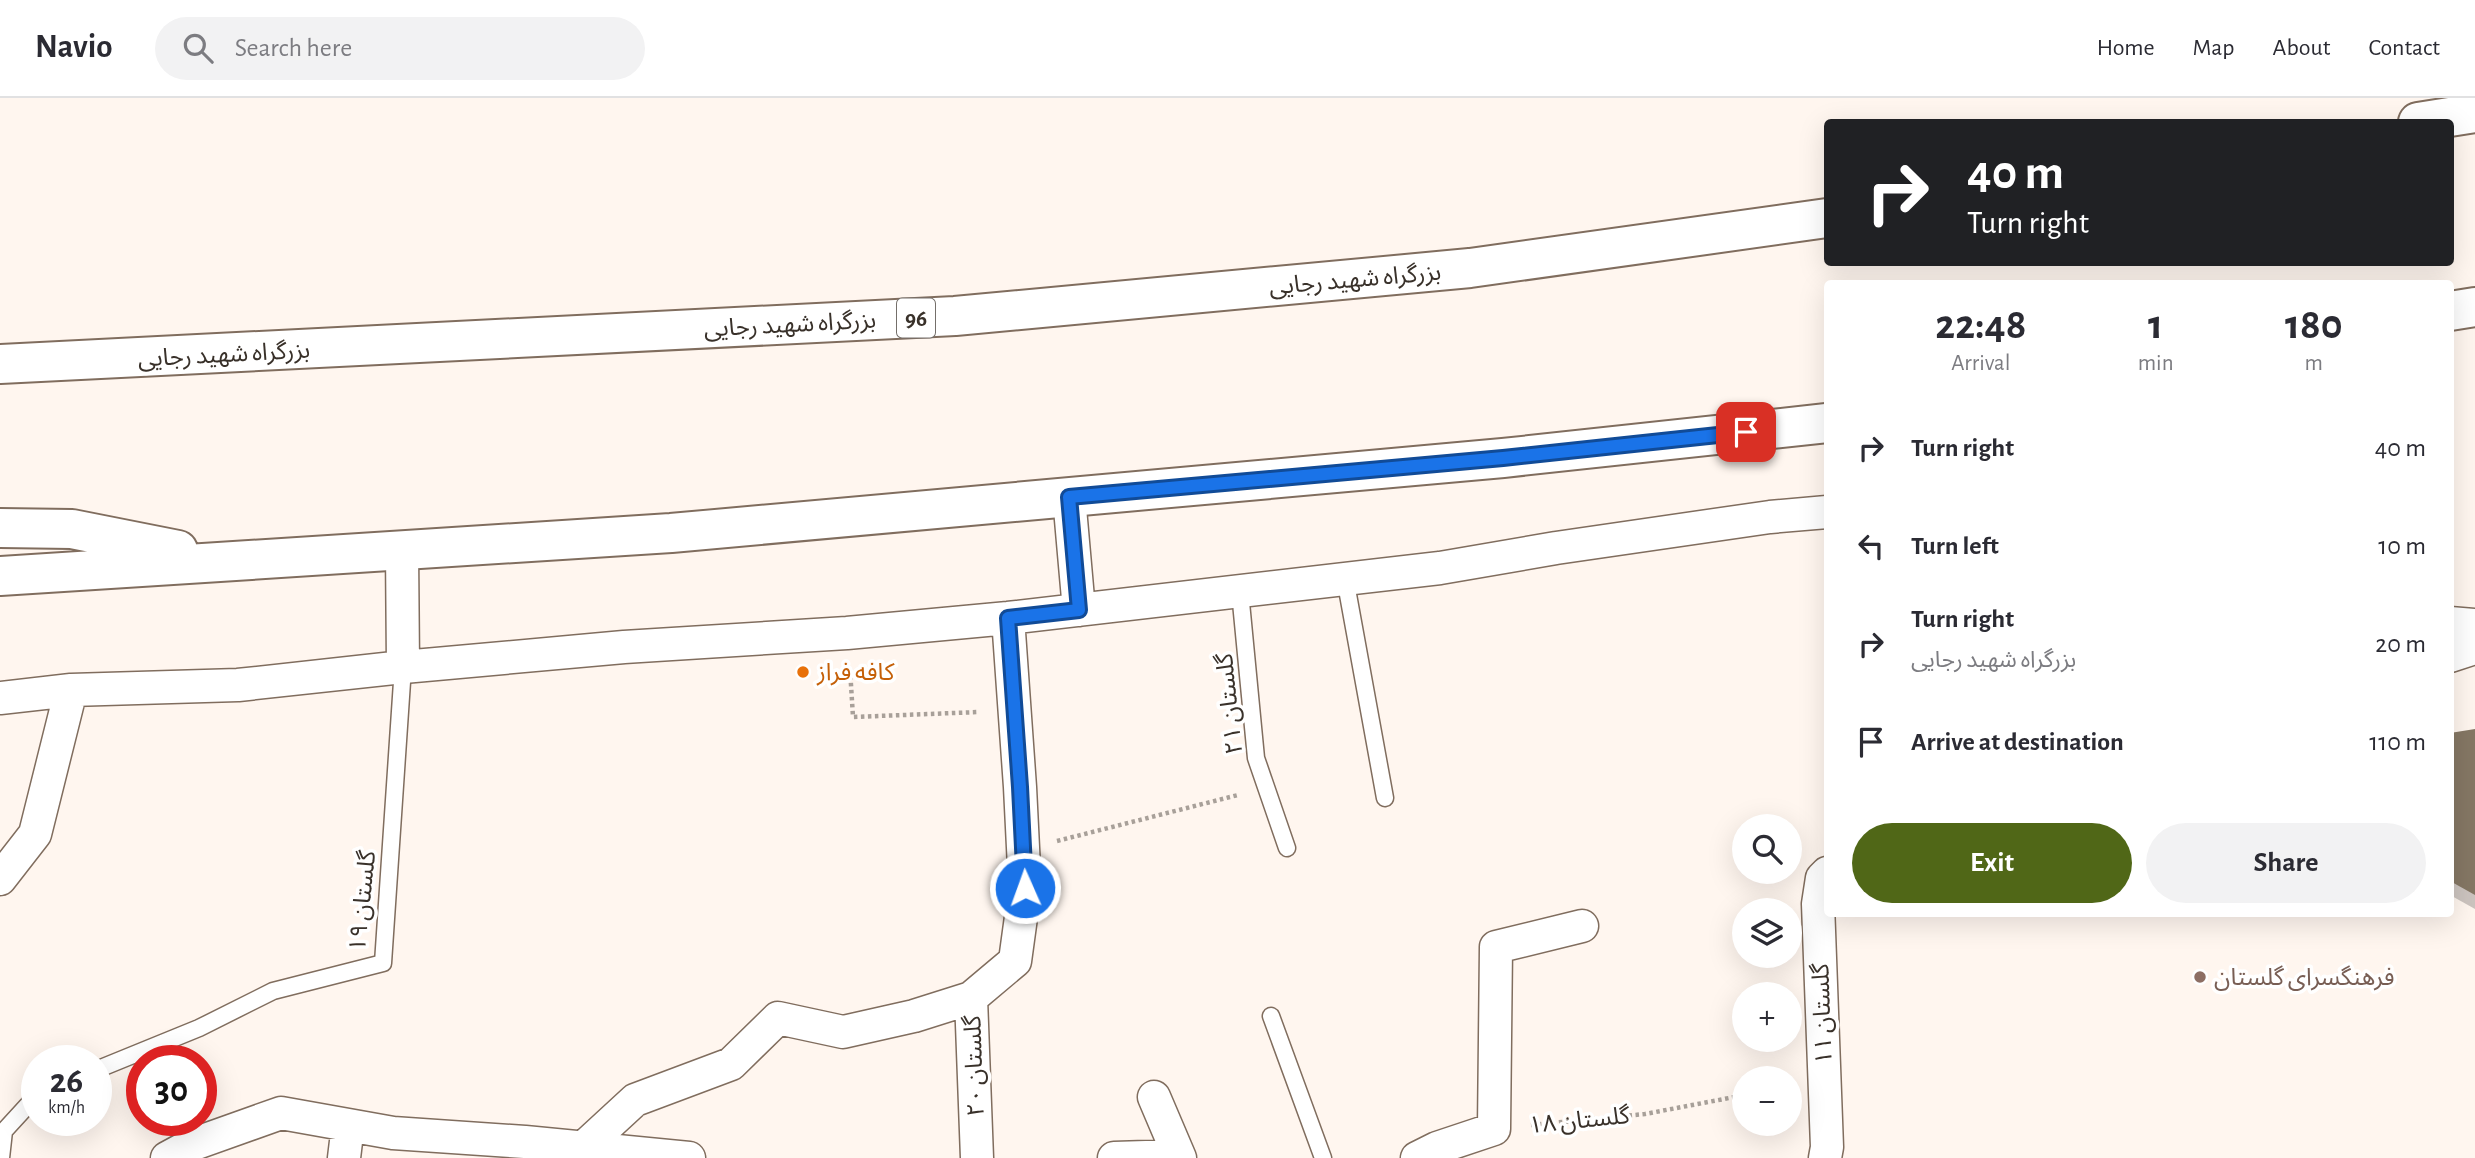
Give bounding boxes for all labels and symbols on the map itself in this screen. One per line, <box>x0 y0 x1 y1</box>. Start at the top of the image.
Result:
street label: بزرگراه شهید رجایی <box>1268 260 1442 300</box>
road number: 96 <box>897 298 935 338</box>
street label: بزرگراه شهید رجایی <box>703 308 877 342</box>
street label: بزرگراه شهید رجایی <box>137 338 311 372</box>
pin <box>1716 402 1776 462</box>
street label: گلستان ۲۱ <box>1212 651 1248 756</box>
place label: کافه فراز <box>816 661 895 686</box>
marker: کافه فراز <box>795 664 811 680</box>
street label: گلستان ۱۹ <box>345 848 381 953</box>
position arrow <box>988 851 1062 925</box>
street label: گلستان ۱۱ <box>1808 962 1838 1065</box>
place label: فرهنگسرای گلستان <box>2214 965 2395 991</box>
marker: فرهنگسرای گلستان <box>2192 969 2208 985</box>
street label: گلستان ۲۰ <box>960 1014 990 1117</box>
speed limit sign: 30 <box>126 1045 217 1136</box>
street label: گلستان ۱۸ <box>1527 1103 1632 1139</box>

